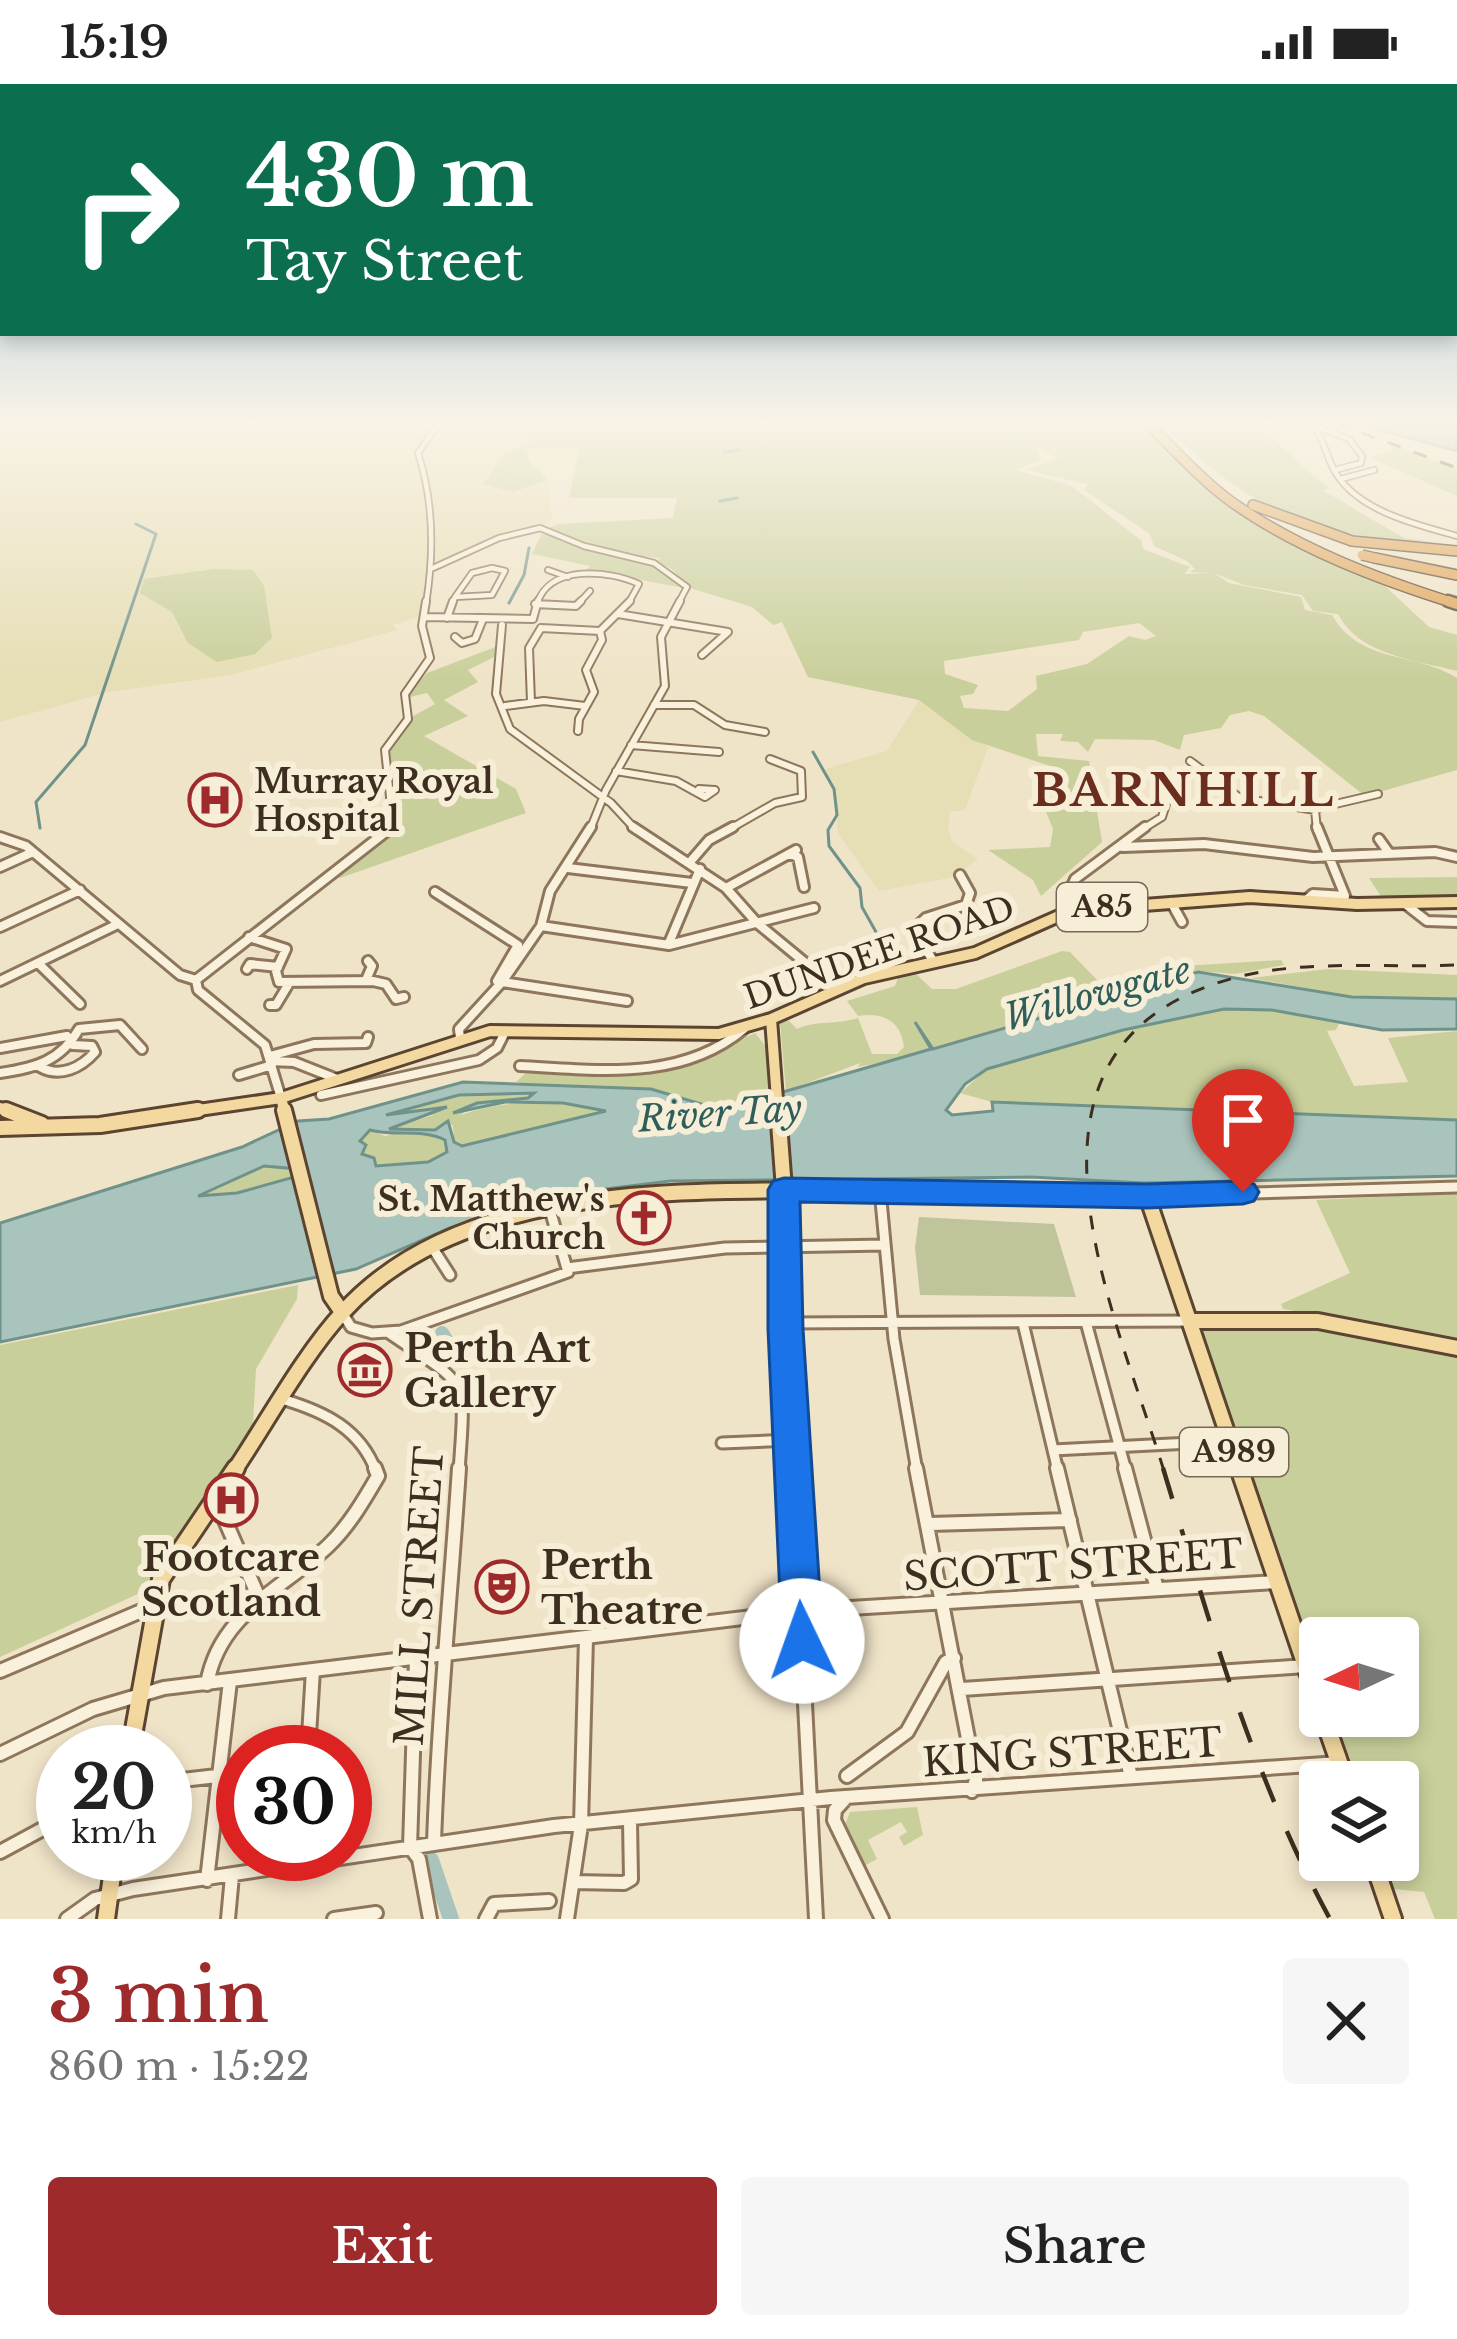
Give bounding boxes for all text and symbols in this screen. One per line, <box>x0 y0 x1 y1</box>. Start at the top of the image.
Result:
text: 15:19 <box>60 14 169 70</box>
text: 430 m <box>246 125 534 229</box>
icon: right <box>48 132 204 288</box>
text: Tay Street <box>246 228 523 295</box>
place label: Murray Royal Hospital <box>254 761 494 840</box>
district label: BARNHILL <box>1032 762 1336 818</box>
hospital icon: Murray Royal Hospital <box>187 772 243 828</box>
road number: A85 <box>1057 883 1147 931</box>
street label: DUNDEE ROAD <box>739 887 1020 1018</box>
water label: Willowgate <box>999 947 1196 1040</box>
pin <box>1192 1069 1294 1192</box>
water label: River Tay <box>636 1085 804 1142</box>
icon: arrive <box>1210 1087 1276 1153</box>
place label: St. Matthew's Church <box>378 1179 605 1258</box>
church icon: St. Matthew's Church <box>616 1190 672 1246</box>
place label: Perth Art Gallery <box>404 1324 591 1418</box>
museum icon: Perth Art Gallery <box>337 1342 393 1398</box>
road number: A989 <box>1180 1428 1288 1476</box>
street label: MILL STREET <box>385 1445 454 1748</box>
hospital icon: Footcare Scotland <box>203 1472 259 1528</box>
street label: SCOTT STREET <box>901 1529 1245 1602</box>
place label: Footcare Scotland <box>141 1533 321 1627</box>
place label: Perth Theatre <box>541 1541 703 1635</box>
theatre icon: Perth Theatre <box>474 1559 530 1615</box>
position arrow <box>739 1578 865 1704</box>
north arrow <box>1299 1617 1419 1737</box>
map controls <box>1299 1617 1419 1881</box>
street label: KING STREET <box>920 1718 1224 1787</box>
speed limit sign: 30 <box>216 1725 372 1881</box>
text: 20 <box>72 1751 156 1825</box>
button: layers <box>1299 1761 1419 1881</box>
text: km/h <box>71 1814 157 1851</box>
text: 3 min <box>48 1952 269 2041</box>
button: close <box>1283 1958 1409 2084</box>
text: 860 m · 15:22 <box>48 2042 310 2091</box>
button: Exit <box>48 2177 717 2315</box>
button: Share <box>741 2177 1409 2315</box>

